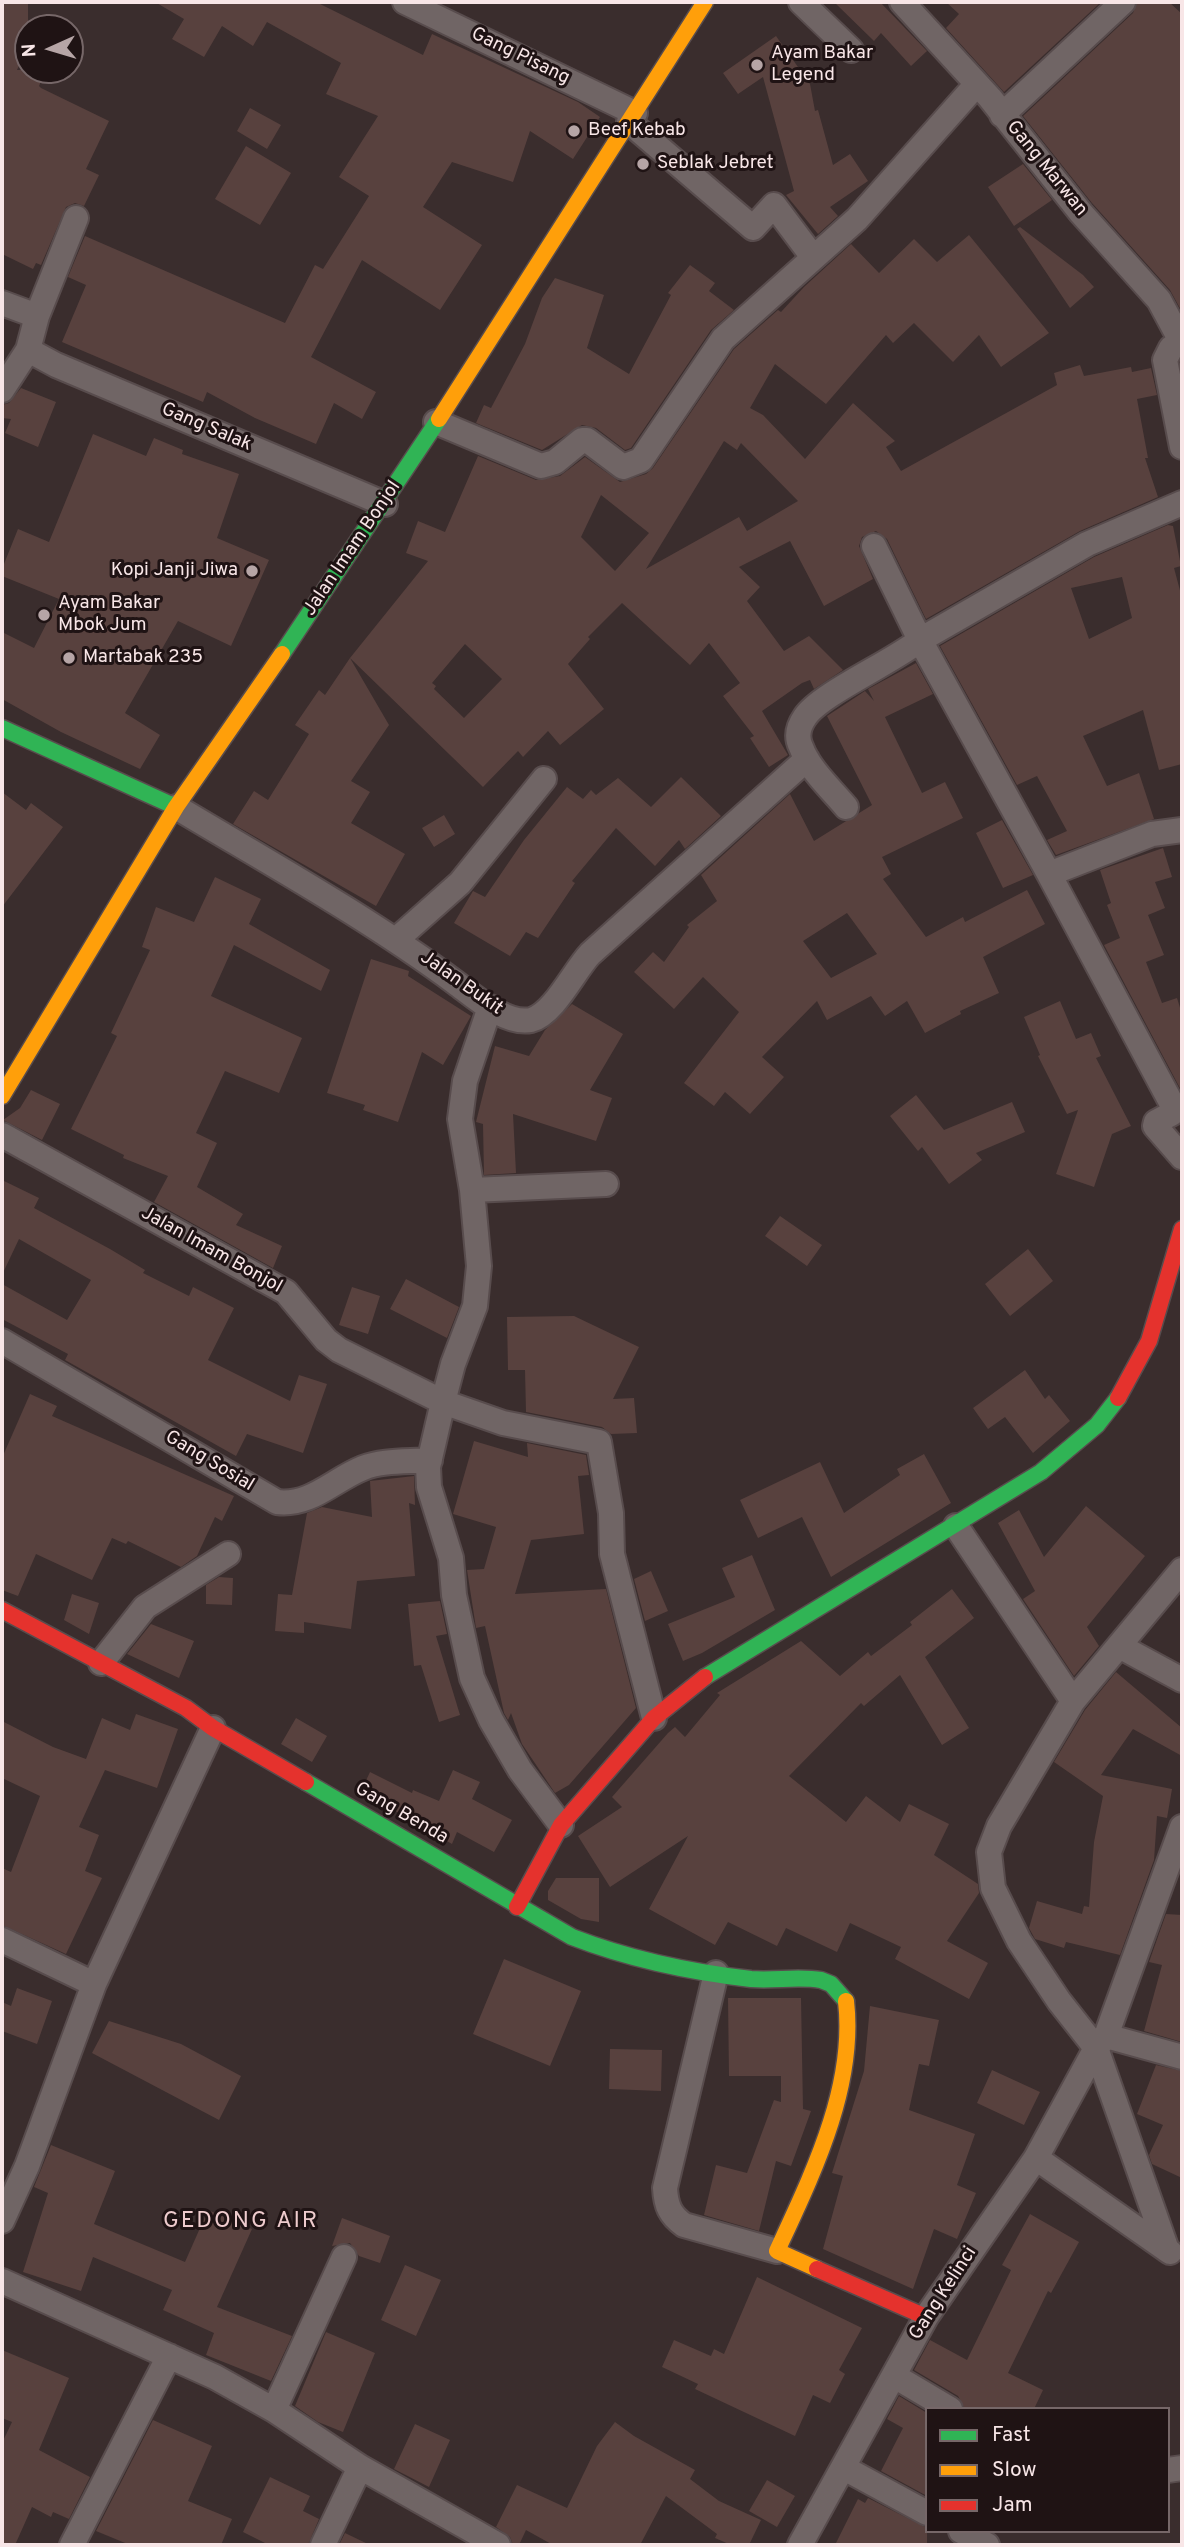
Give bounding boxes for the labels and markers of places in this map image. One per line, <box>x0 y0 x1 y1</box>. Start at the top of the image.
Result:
place label: Ayam Bakar Legend <box>771 43 873 87</box>
marker: Ayam Bakar Legend <box>749 57 765 73</box>
place label: Beef Kebab <box>588 120 686 142</box>
marker: Beef Kebab <box>566 123 582 139</box>
place label: Seblak Jebret <box>657 153 774 175</box>
marker: Seblak Jebret <box>635 156 651 172</box>
place label: Kopi Janji Jiwa <box>111 560 238 582</box>
marker: Kopi Janji Jiwa <box>244 563 260 579</box>
place label: Ayam Bakar Mbok Jum <box>58 593 160 637</box>
marker: Ayam Bakar Mbok Jum <box>36 607 52 623</box>
place label: Martabak 235 <box>83 647 203 669</box>
marker: Martabak 235 <box>61 650 77 666</box>

